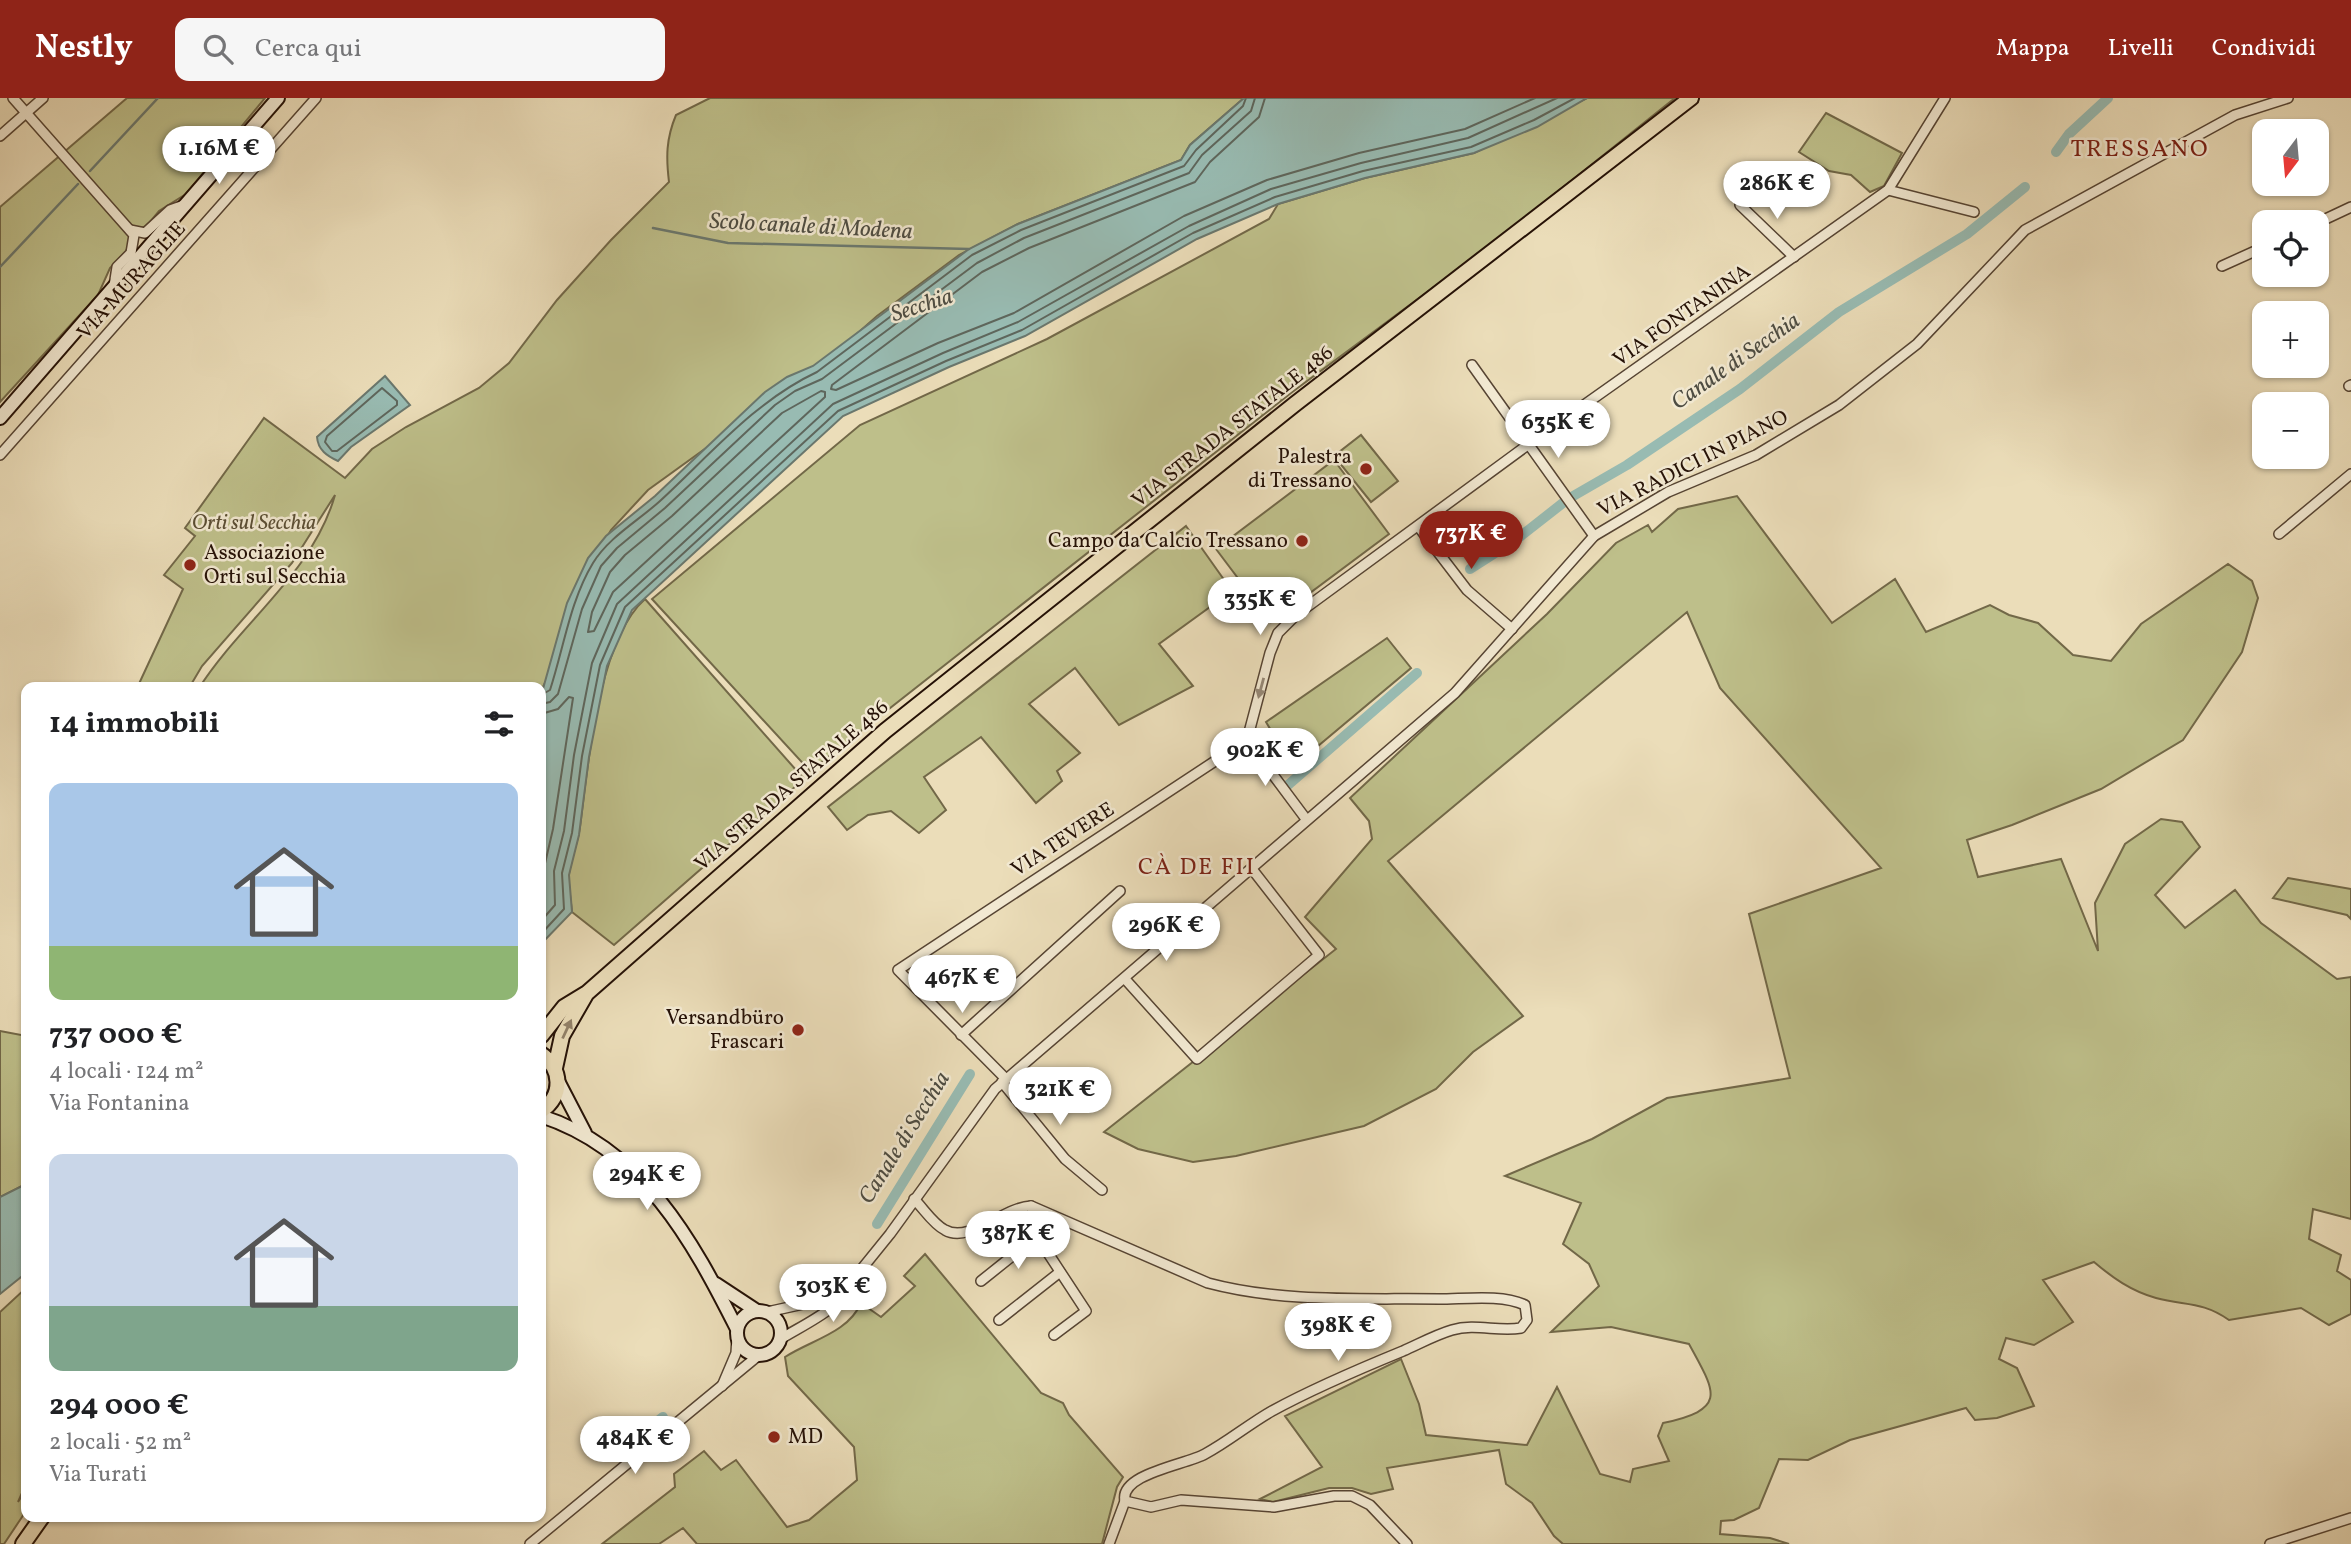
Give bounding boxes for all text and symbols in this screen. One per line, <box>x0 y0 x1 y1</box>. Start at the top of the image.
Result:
search box <box>175 18 665 81</box>
text: Nestly <box>35 26 133 72</box>
icon: search <box>199 30 237 68</box>
text: Cerca qui <box>255 31 362 67</box>
text: Mappa <box>1996 32 2070 66</box>
text: Livelli <box>2108 32 2174 66</box>
text: Condividi <box>2212 32 2316 66</box>
north arrow <box>2252 119 2329 196</box>
map controls <box>2252 119 2329 469</box>
pin: 1.16M € <box>154 126 284 186</box>
text: 1.16M € <box>178 133 260 165</box>
district label: TRESSANO <box>2071 133 2210 167</box>
pin: 286K € <box>1720 162 1834 221</box>
text: 286K € <box>1739 168 1815 200</box>
water label: Scolo canale di Modena <box>708 206 914 248</box>
button: locate <box>2252 210 2329 287</box>
street label: VIA MURAGLIE <box>71 215 193 347</box>
street label: VIA FONTANINA <box>1607 258 1757 374</box>
water label: Secchia <box>887 281 957 331</box>
button: + <box>2252 301 2329 378</box>
water label: Canale di Secchia <box>1665 306 1807 418</box>
street label: VIA STRADA STATALE 486 <box>1126 339 1340 515</box>
button: − <box>2252 392 2329 469</box>
pin: 635K € <box>1501 400 1615 460</box>
street label: VIA RADICI IN PIANO <box>1593 403 1793 525</box>
text: 635K € <box>1521 407 1595 439</box>
place label: Palestra di Tressano <box>1248 443 1352 496</box>
marker: Palestra di Tressano <box>1358 461 1374 477</box>
park label: Orti sul Secchia <box>192 509 316 538</box>
pin: 737K € <box>1414 512 1528 571</box>
text: 737K € <box>1435 518 1507 550</box>
place label: Campo da Calcio Tressano <box>1048 527 1288 556</box>
marker: Campo da Calcio Tressano <box>1294 533 1310 549</box>
place label: Associazione Orti sul Secchia <box>204 539 346 592</box>
marker: Associazione Orti sul Secchia <box>182 557 198 573</box>
pin: 335K € <box>1203 578 1317 637</box>
text: 335K € <box>1224 584 1296 616</box>
one-way arrow <box>1255 677 1266 699</box>
street label: VIA STRADA STATALE 486 <box>689 693 895 879</box>
text: 14 immobili <box>49 703 220 745</box>
icon: filters <box>480 705 518 743</box>
pin: 902K € <box>1208 728 1322 788</box>
text: 902K € <box>1226 735 1304 767</box>
street label: VIA TEVERE <box>1006 796 1120 884</box>
icon: home <box>221 829 347 955</box>
district label: CÀ DE FII <box>1138 852 1256 884</box>
pin: 296K € <box>1109 904 1223 963</box>
text: 296K € <box>1128 910 1204 942</box>
pin: 467K € <box>905 956 1019 1015</box>
text: 467K € <box>924 962 1000 994</box>
place label: Versandbüro Frascari <box>666 1004 784 1057</box>
text: 737 000 € <box>49 1014 183 1056</box>
one-way arrow <box>561 1019 572 1039</box>
marker: Versandbüro Frascari <box>790 1022 806 1038</box>
text: 4 locali · 124 m² <box>49 1056 203 1088</box>
water label: Canale di Secchia <box>851 1065 959 1210</box>
pin: 321K € <box>1003 1068 1117 1127</box>
text: 321K € <box>1024 1074 1096 1106</box>
text: Via Fontanina <box>49 1088 190 1120</box>
pin: 294K € <box>590 1152 704 1212</box>
text: 294K € <box>609 1159 685 1191</box>
icon: home <box>221 1200 347 1326</box>
pin: 387K € <box>961 1212 1075 1271</box>
text: 387K € <box>981 1218 1055 1250</box>
pin: 303K € <box>776 1264 890 1324</box>
text: 303K € <box>795 1271 871 1303</box>
pin: 398K € <box>1281 1304 1395 1363</box>
text: 398K € <box>1301 1310 1375 1342</box>
text: 294 000 € <box>49 1385 189 1427</box>
pin: 484K € <box>578 1416 692 1476</box>
text: 484K € <box>596 1423 674 1455</box>
place label: MD <box>788 1423 823 1452</box>
text: 2 locali · 52 m² <box>49 1427 191 1459</box>
marker: MD <box>766 1429 782 1445</box>
text: Via Turati <box>49 1459 147 1491</box>

